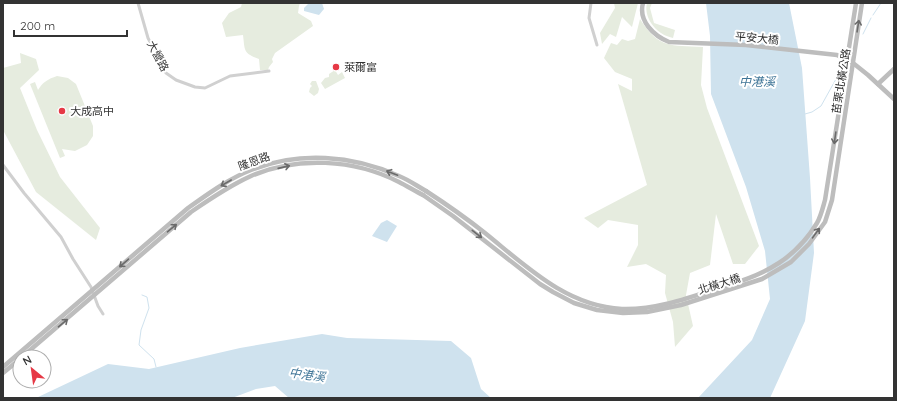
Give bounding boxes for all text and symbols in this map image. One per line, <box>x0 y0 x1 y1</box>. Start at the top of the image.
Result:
scale bar <box>14 12 127 38</box>
text: 200 m <box>20 18 55 33</box>
one-way arrow <box>854 20 862 33</box>
street label: 平安大橋 <box>734 29 780 47</box>
street label: 大營路 <box>144 38 172 74</box>
street label: 苗栗北橫公路 <box>829 47 853 115</box>
place label: 萊爾富 <box>344 60 377 74</box>
marker: 萊爾富 <box>331 62 341 72</box>
water label: 中港溪 <box>739 74 777 89</box>
place label: 大成高中 <box>70 104 114 118</box>
marker: 大成高中 <box>57 106 67 116</box>
one-way arrow <box>831 131 839 144</box>
street label: 隆恩路 <box>236 149 272 173</box>
one-way arrow <box>277 162 290 170</box>
one-way arrow <box>386 168 398 176</box>
one-way arrow <box>220 179 232 187</box>
one-way arrow <box>166 224 177 233</box>
one-way arrow <box>812 228 820 239</box>
one-way arrow <box>472 230 483 239</box>
one-way arrow <box>119 258 130 267</box>
street label: 北橫大橋 <box>696 271 742 297</box>
one-way arrow <box>57 318 68 327</box>
north arrow <box>12 349 52 389</box>
text: N <box>20 352 34 368</box>
water label: 中港溪 <box>288 365 328 385</box>

